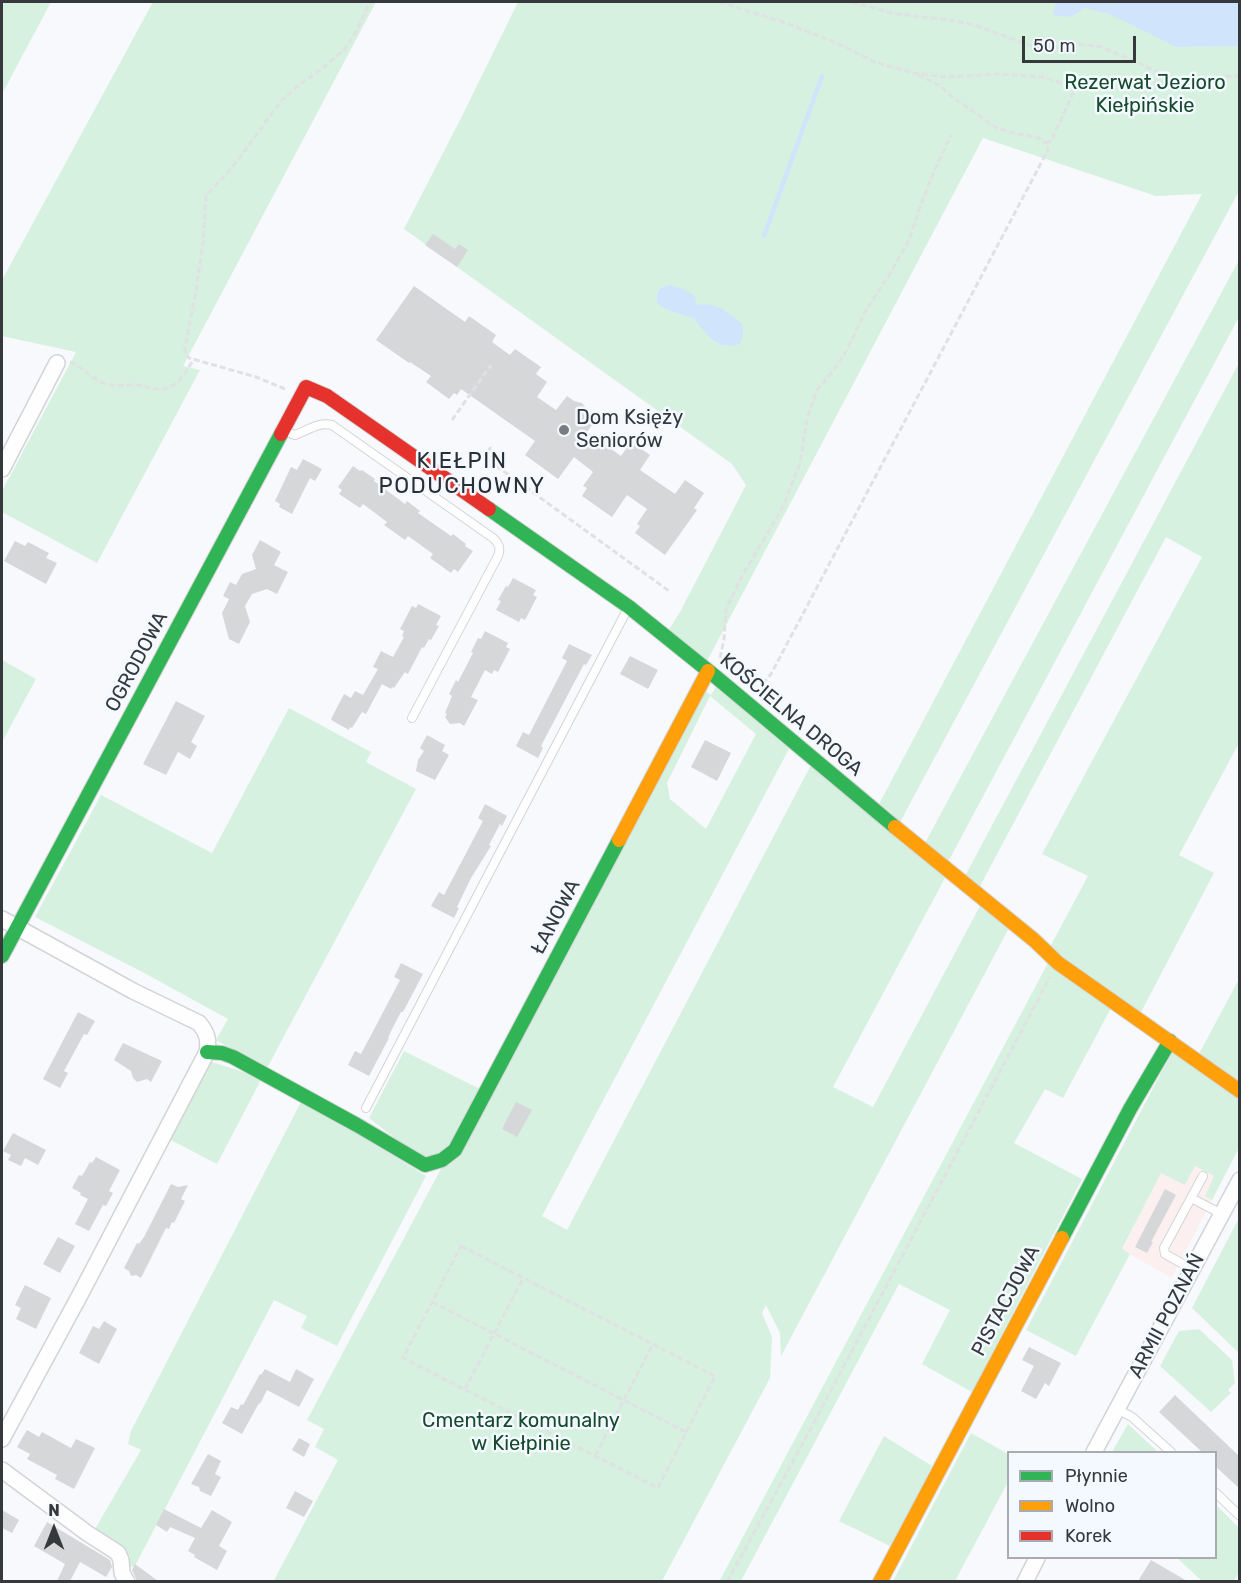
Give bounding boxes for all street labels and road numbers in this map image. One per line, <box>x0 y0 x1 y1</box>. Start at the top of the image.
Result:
street label: OGRODOWA <box>101 608 173 716</box>
street label: KOŚCIELNA DROGA <box>715 648 867 782</box>
street label: ŁANOWA <box>526 876 586 958</box>
street label: PISTACJOWA <box>967 1241 1045 1361</box>
street label: ARMII POZNAŃ <box>1124 1250 1210 1382</box>

